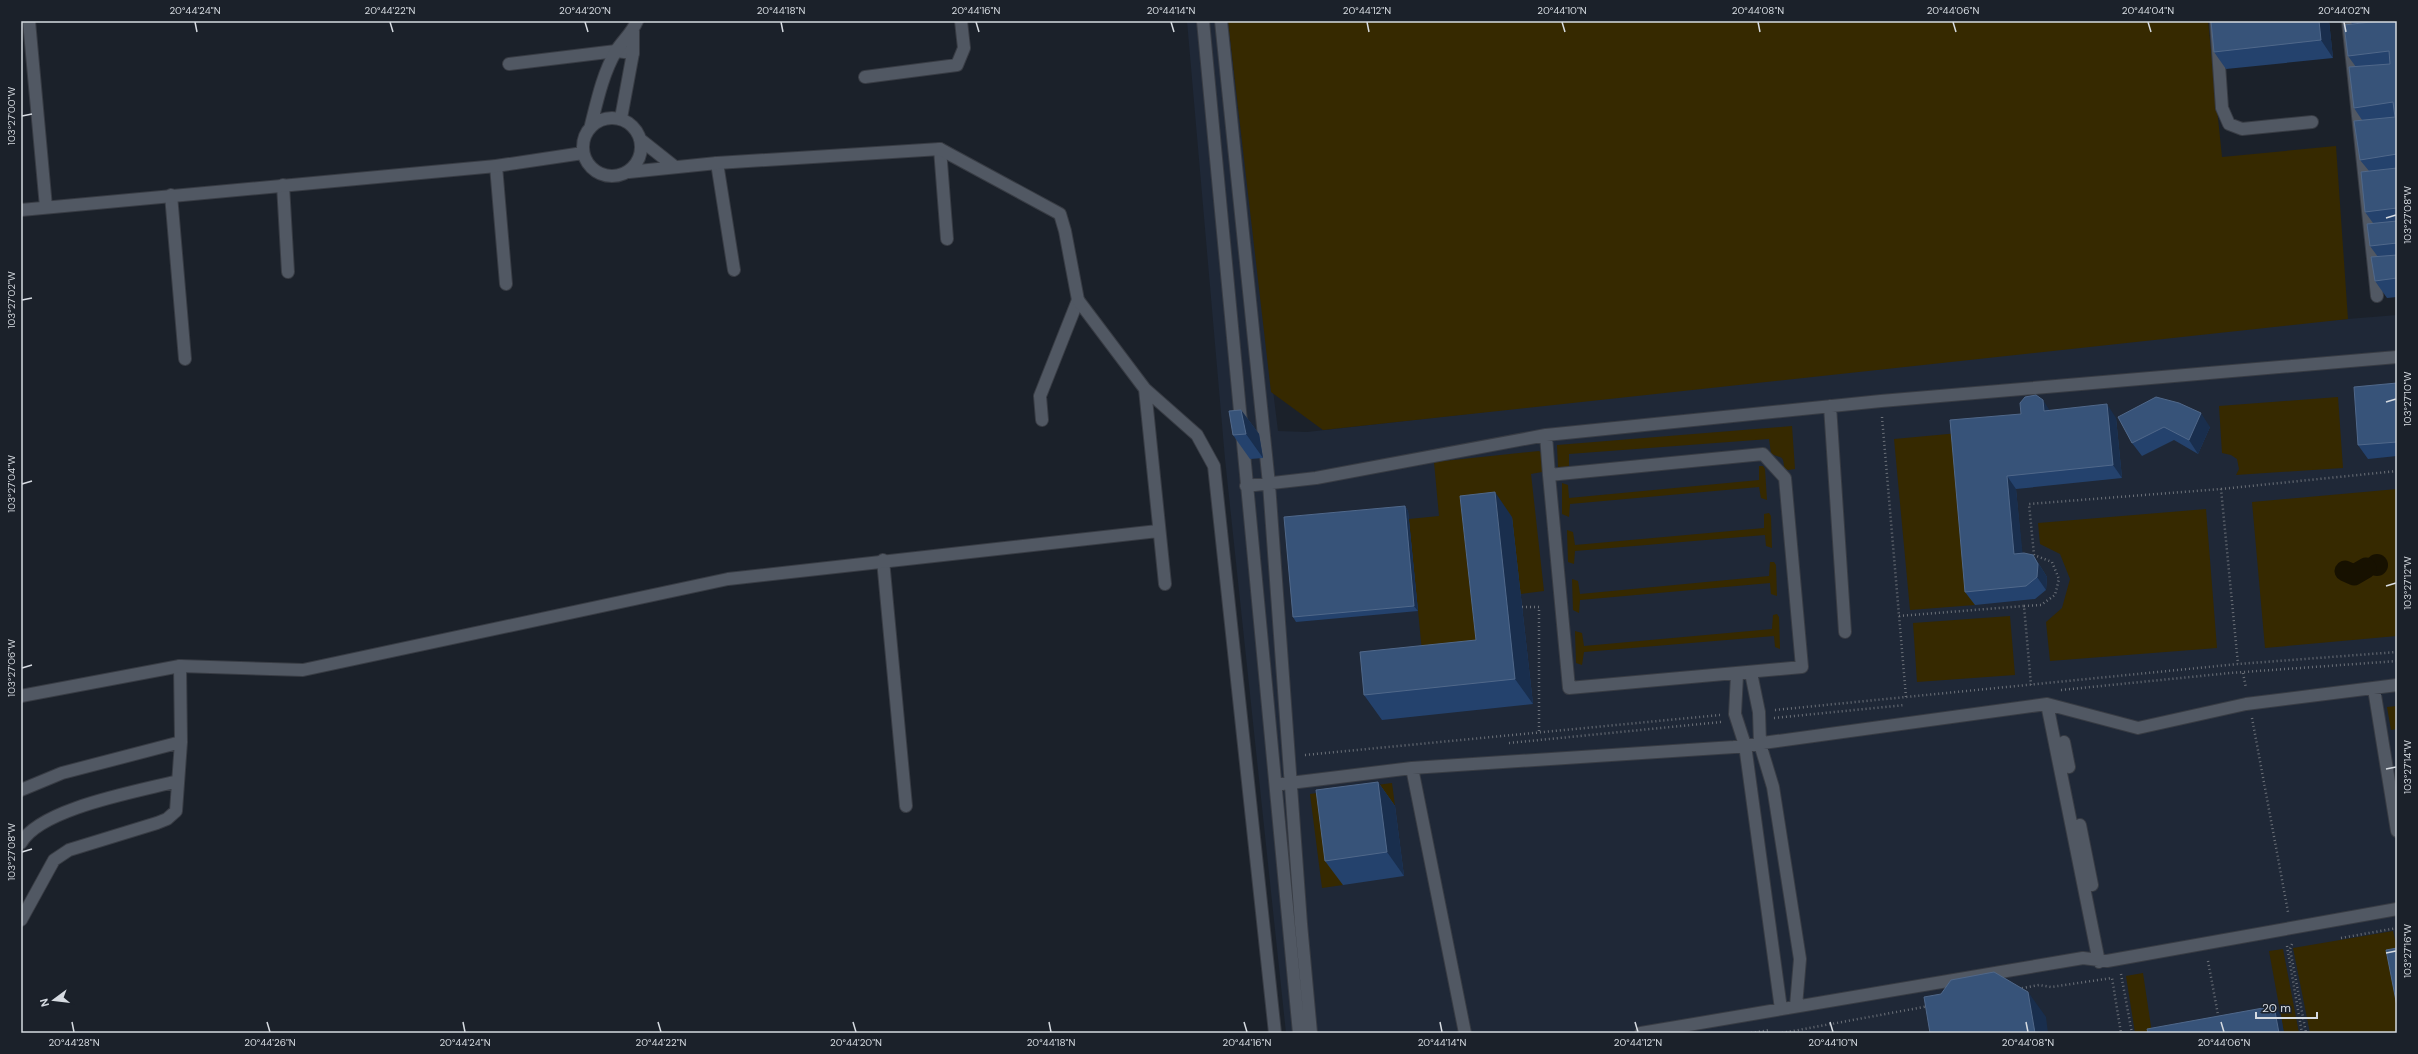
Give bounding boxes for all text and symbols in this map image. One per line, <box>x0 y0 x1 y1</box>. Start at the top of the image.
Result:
text: 20°44'24"N <box>169 4 221 17</box>
text: 20°44'22"N <box>365 4 416 17</box>
text: 20°44'20"N <box>559 4 611 17</box>
text: 20°44'18"N <box>757 4 805 17</box>
text: 20°44'16"N <box>952 4 1001 17</box>
text: 20°44'14"N <box>1147 4 1195 17</box>
text: 20°44'12"N <box>1343 4 1391 17</box>
text: 20°44'10"N <box>1537 4 1587 17</box>
text: 20°44'08"N <box>1732 4 1784 17</box>
text: 20°44'06"N <box>1927 4 1979 17</box>
text: 20°44'04"N <box>2122 4 2174 17</box>
text: 20°44'02"N <box>2318 4 2370 17</box>
text: 103°27'00"W <box>5 86 18 145</box>
text: 103°27'08"W <box>2401 186 2414 244</box>
text: 103°27'02"W <box>5 271 18 329</box>
text: 103°27'10"W <box>2401 371 2414 426</box>
text: 103°27'04"W <box>5 455 18 513</box>
text: 103°27'12"W <box>2401 556 2414 610</box>
text: 103°27'06"W <box>5 639 18 697</box>
text: 103°27'14"W <box>2401 740 2414 794</box>
text: 103°27'08"W <box>5 823 18 881</box>
text: 103°27'16"W <box>2401 924 2414 978</box>
north arrow <box>34 980 74 1020</box>
scale bar <box>2256 994 2317 1020</box>
text: N <box>37 997 52 1008</box>
text: 20 m <box>2262 1000 2291 1016</box>
text: 20°44'28"N <box>48 1036 100 1049</box>
text: 20°44'26"N <box>244 1036 296 1049</box>
text: 20°44'24"N <box>439 1036 491 1049</box>
text: 20°44'22"N <box>636 1036 687 1049</box>
text: 20°44'20"N <box>830 1036 882 1049</box>
text: 20°44'18"N <box>1027 1036 1075 1049</box>
text: 20°44'16"N <box>1223 1036 1272 1049</box>
text: 20°44'14"N <box>1418 1036 1466 1049</box>
text: 20°44'12"N <box>1614 1036 1662 1049</box>
text: 20°44'10"N <box>1808 1036 1858 1049</box>
text: 20°44'08"N <box>2002 1036 2054 1049</box>
text: 20°44'06"N <box>2198 1036 2250 1049</box>

